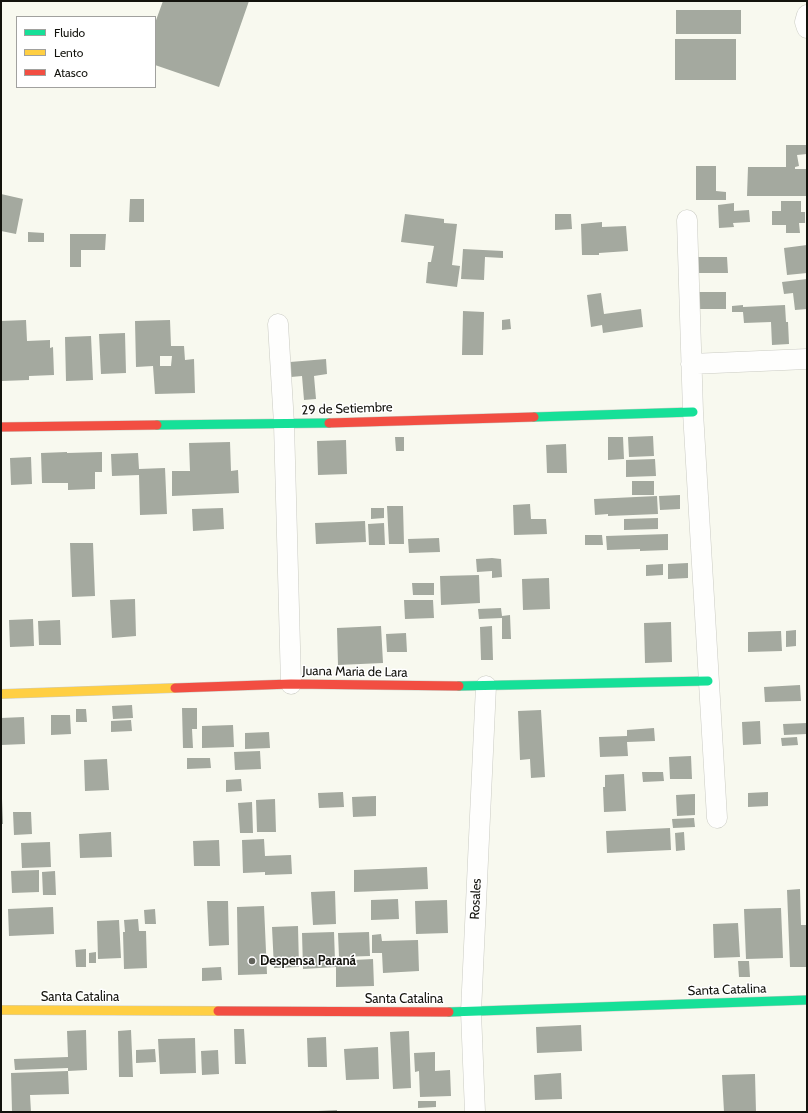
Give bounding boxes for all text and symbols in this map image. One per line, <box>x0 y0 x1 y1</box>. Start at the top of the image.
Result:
legend <box>16 16 156 88</box>
text: Fluido <box>54 25 85 40</box>
text: Lento <box>54 45 83 60</box>
text: Atasco <box>54 65 88 80</box>
street label: 29 de Setiembre <box>301 400 393 418</box>
street label: Juana Maria de Lara <box>302 663 408 681</box>
street label: Rosales <box>467 878 485 920</box>
place label: Despensa Paraná <box>260 953 356 969</box>
marker: Despensa Paraná <box>247 956 257 966</box>
street label: Santa Catalina <box>687 981 767 999</box>
street label: Santa Catalina <box>41 989 119 1005</box>
street label: Santa Catalina <box>365 991 443 1007</box>

